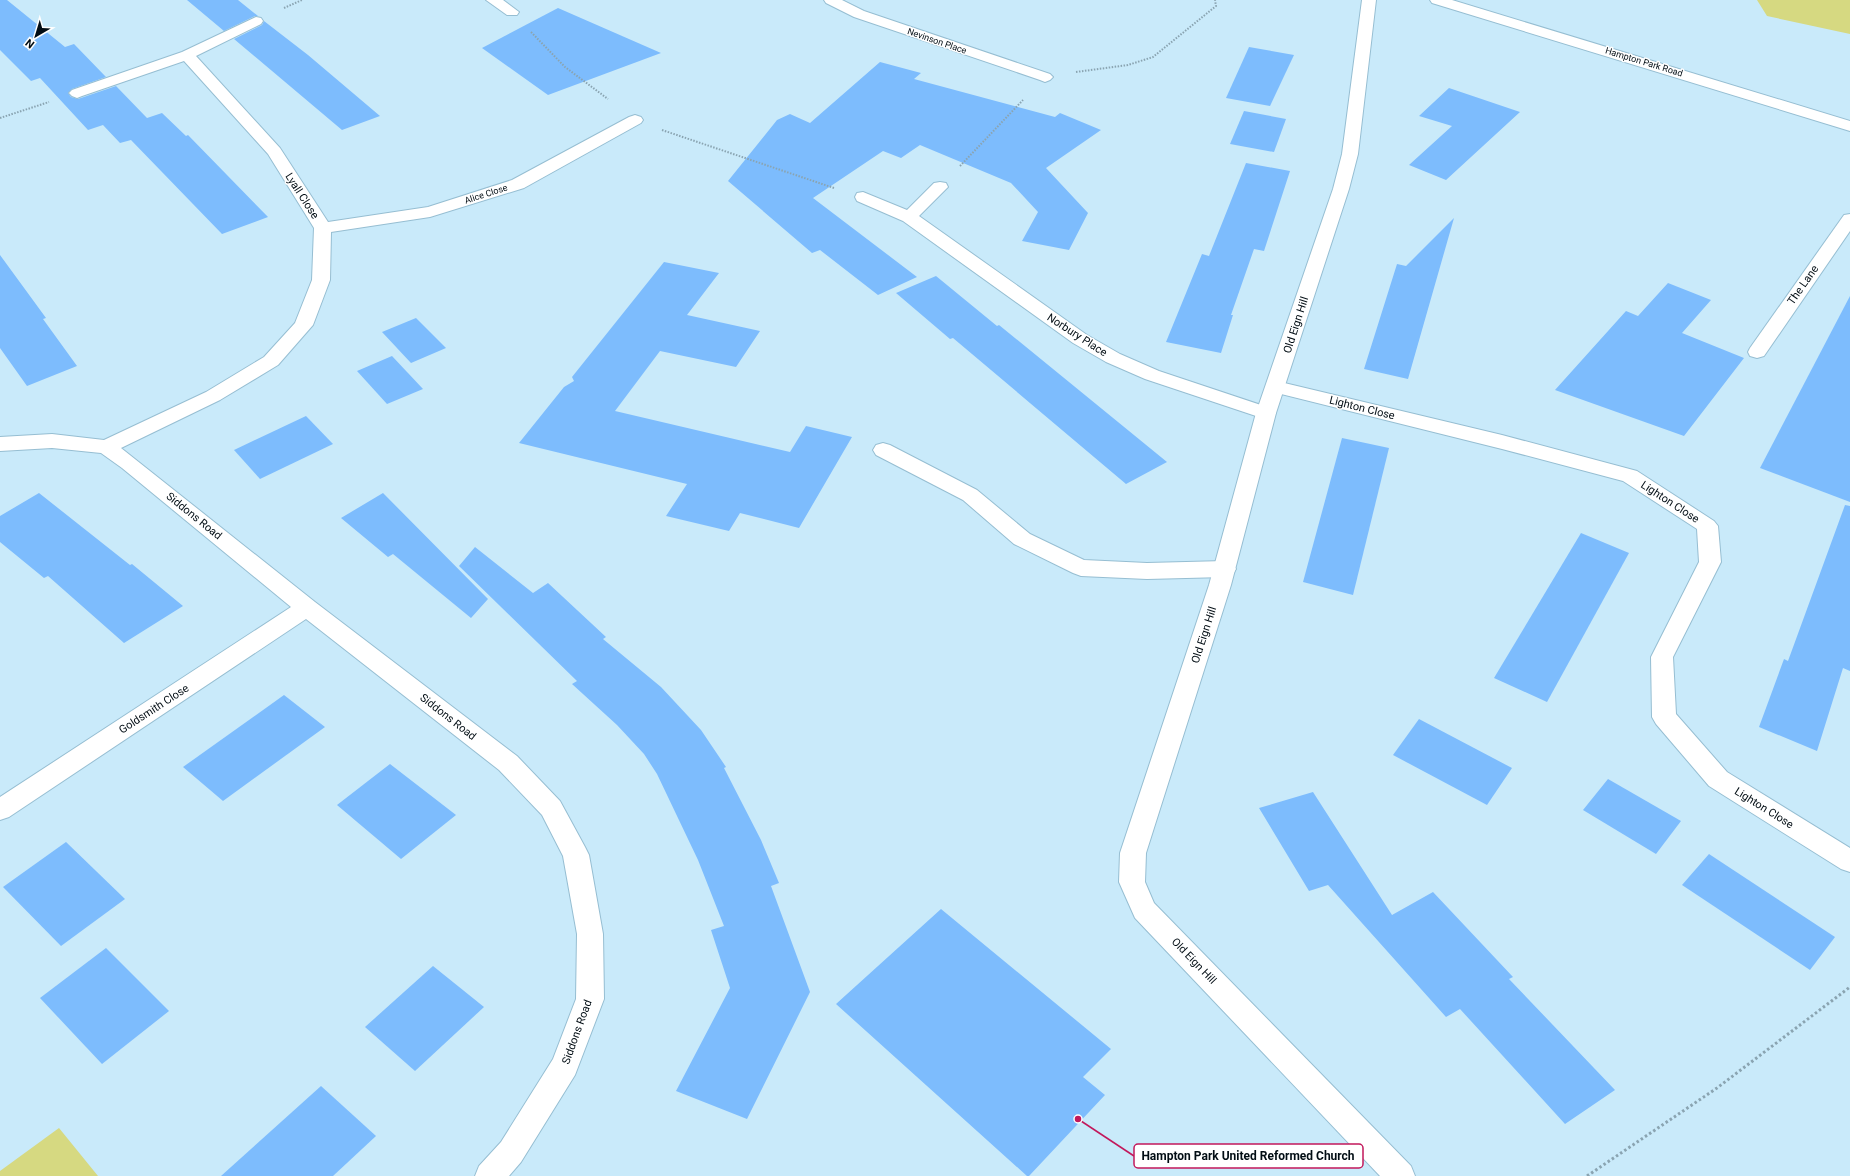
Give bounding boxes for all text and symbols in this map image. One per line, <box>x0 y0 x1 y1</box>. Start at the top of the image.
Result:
north arrow <box>16 16 56 56</box>
street label: Nevinson Place <box>906 26 968 56</box>
text: N <box>23 36 37 51</box>
street label: Hampton Park Road <box>1604 45 1684 79</box>
street label: Lyall Close <box>282 171 322 221</box>
street label: Alice Close <box>463 182 509 206</box>
street label: The Lane <box>1785 263 1821 307</box>
street label: Old Eign Hill <box>1281 295 1311 355</box>
street label: Norbury Place <box>1045 311 1110 359</box>
street label: Lighton Close <box>1328 394 1396 422</box>
street label: Lighton Close <box>1638 478 1702 526</box>
street label: Siddons Road <box>164 490 224 542</box>
street label: Old Eign Hill <box>1189 605 1219 665</box>
street label: Goldsmith Close <box>117 681 191 736</box>
street label: Siddons Road <box>417 691 479 743</box>
street label: Lighton Close <box>1732 785 1796 831</box>
street label: Old Eign Hill <box>1169 935 1219 987</box>
street label: Siddons Road <box>559 998 595 1066</box>
callout: Hampton Park United Reformed Church <box>1134 1144 1363 1168</box>
text: Hampton Park United Reformed Church <box>1141 1149 1355 1163</box>

